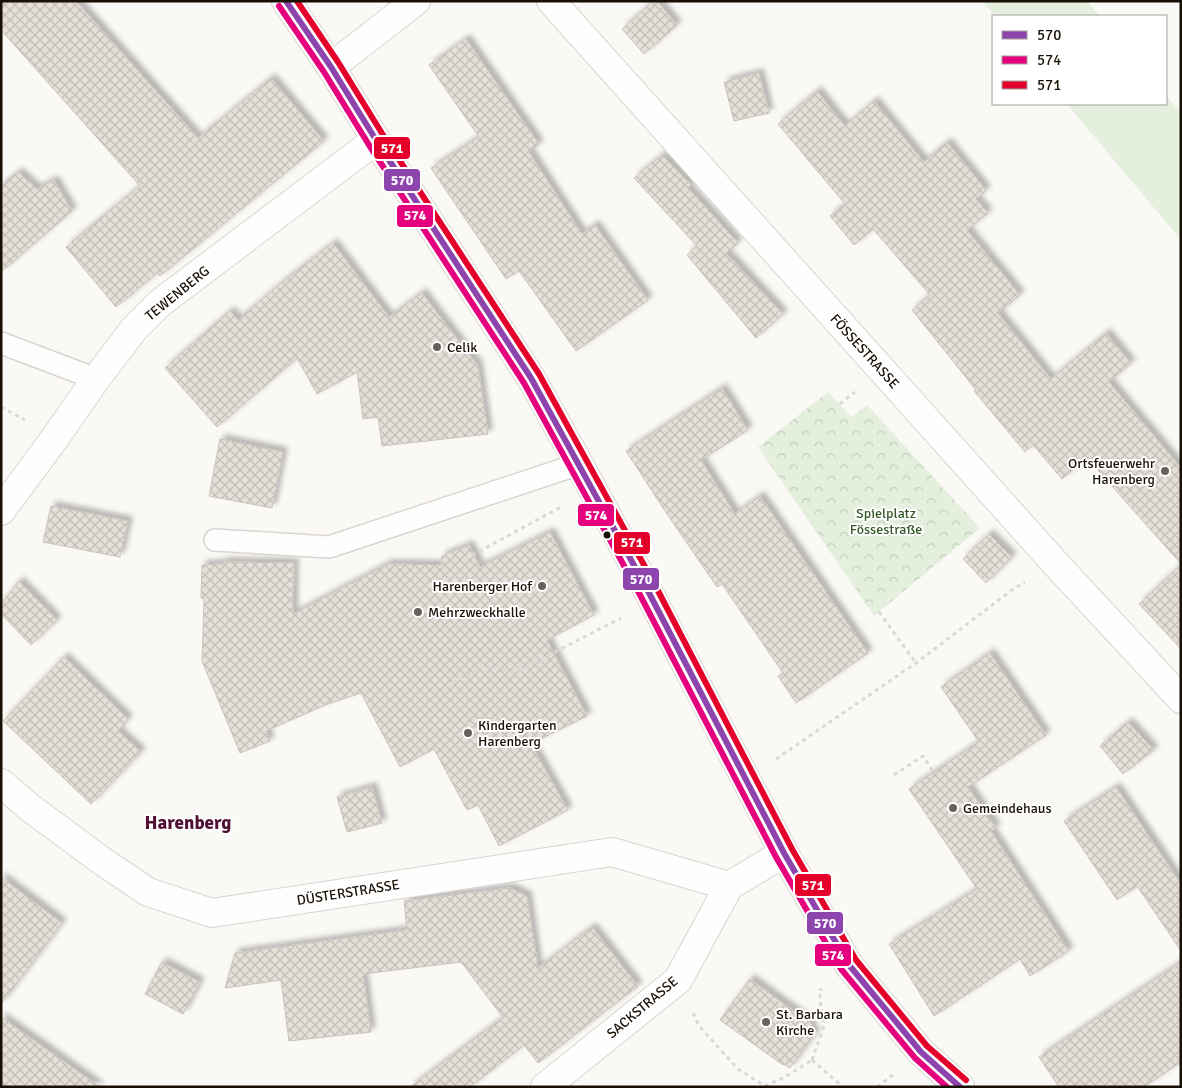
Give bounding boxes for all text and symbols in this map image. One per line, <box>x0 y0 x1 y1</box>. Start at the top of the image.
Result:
legend <box>992 15 1167 105</box>
text: 570 <box>1037 26 1061 44</box>
text: 574 <box>1037 51 1061 69</box>
text: 571 <box>1037 76 1061 94</box>
line badge: 571 <box>373 136 411 160</box>
text: 571 <box>381 140 404 157</box>
line badge: 570 <box>383 168 421 192</box>
text: 570 <box>391 172 414 189</box>
line badge: 574 <box>396 204 434 228</box>
text: 574 <box>404 207 427 224</box>
street label: TEWENBERG <box>142 262 213 324</box>
street label: FÖSSESTRASSE <box>827 310 903 392</box>
place label: Celik <box>447 339 477 356</box>
marker: Celik <box>431 341 443 353</box>
place label: Ortsfeuerwehr Harenberg <box>1068 455 1156 488</box>
marker: Ortsfeuerwehr Harenberg <box>1159 465 1171 477</box>
line badge: 574 <box>577 503 615 527</box>
park label: Spielplatz Fössestraße <box>850 505 922 538</box>
text: 574 <box>585 507 608 524</box>
unlabelled marker <box>602 530 612 540</box>
line badge: 571 <box>613 531 651 555</box>
text: 571 <box>621 534 644 551</box>
line badge: 570 <box>622 567 660 591</box>
text: 570 <box>630 571 653 588</box>
place label: Harenberger Hof <box>433 578 533 595</box>
marker: Harenberger Hof <box>536 580 548 592</box>
place label: Mehrzweckhalle <box>428 604 526 621</box>
marker: Mehrzweckhalle <box>412 606 424 618</box>
place label: Kindergarten Harenberg <box>478 717 557 750</box>
marker: Kindergarten Harenberg <box>462 727 474 739</box>
place label: Gemeindehaus <box>963 800 1052 817</box>
marker: Gemeindehaus <box>947 802 959 814</box>
district label: Harenberg <box>145 811 232 835</box>
line badge: 571 <box>794 873 832 897</box>
street label: DÜSTERSTRASSE <box>295 876 401 909</box>
text: 571 <box>802 877 825 894</box>
line badge: 570 <box>806 911 844 935</box>
text: 570 <box>814 915 837 932</box>
line badge: 574 <box>814 943 852 967</box>
text: 574 <box>822 947 845 964</box>
street label: SACKSTRASSE <box>603 973 681 1042</box>
place label: St. Barbara Kirche <box>776 1006 843 1039</box>
marker: St. Barbara Kirche <box>760 1016 772 1028</box>

